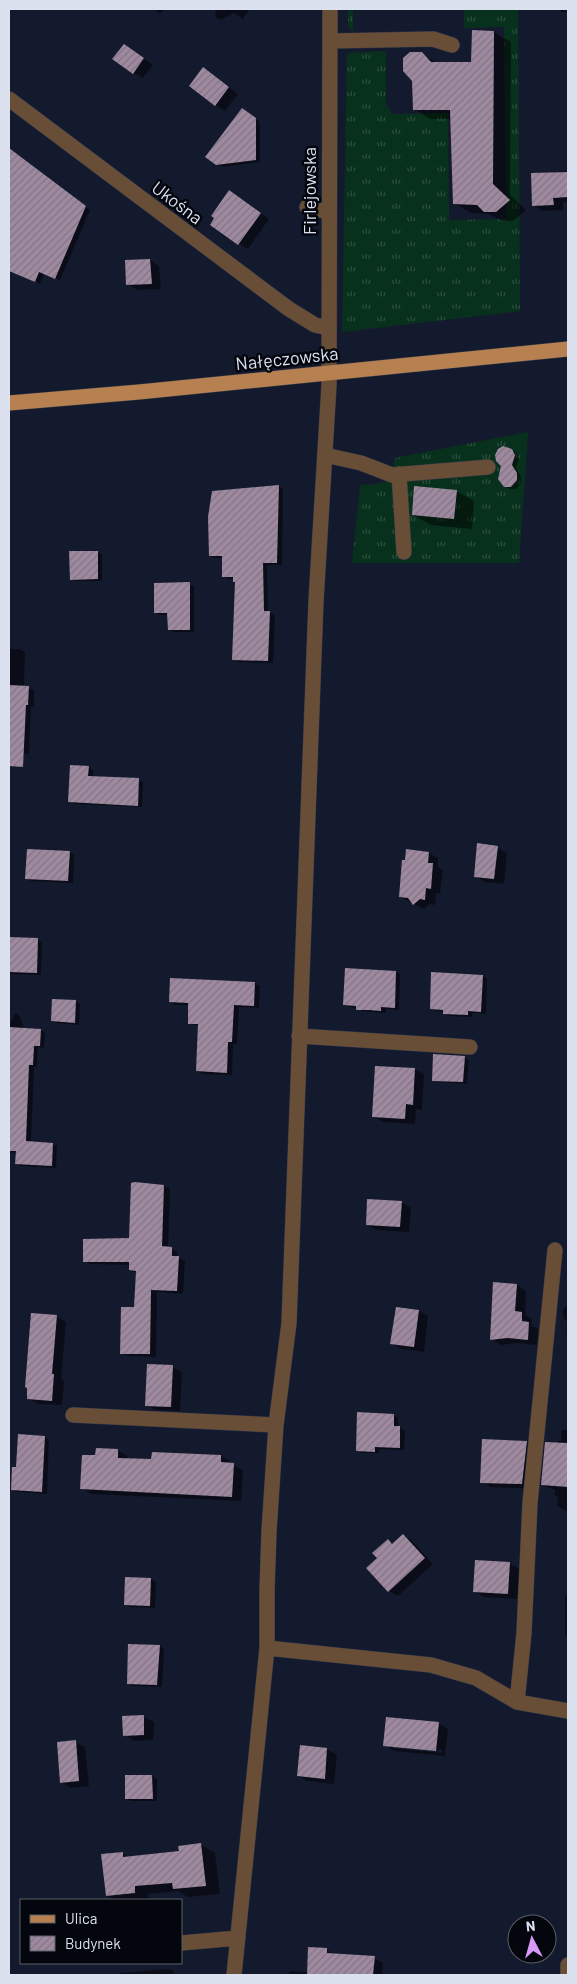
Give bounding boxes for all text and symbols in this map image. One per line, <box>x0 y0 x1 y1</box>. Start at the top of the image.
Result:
street label: Firlejowska <box>298 147 320 235</box>
street label: Ukośna <box>148 176 207 228</box>
street label: Nałęczowska <box>234 342 339 374</box>
legend <box>20 1899 182 1964</box>
text: Ulica <box>65 1909 97 1927</box>
north arrow <box>507 1914 557 1964</box>
text: N <box>525 1917 536 1935</box>
text: Budynek <box>65 1934 121 1952</box>

